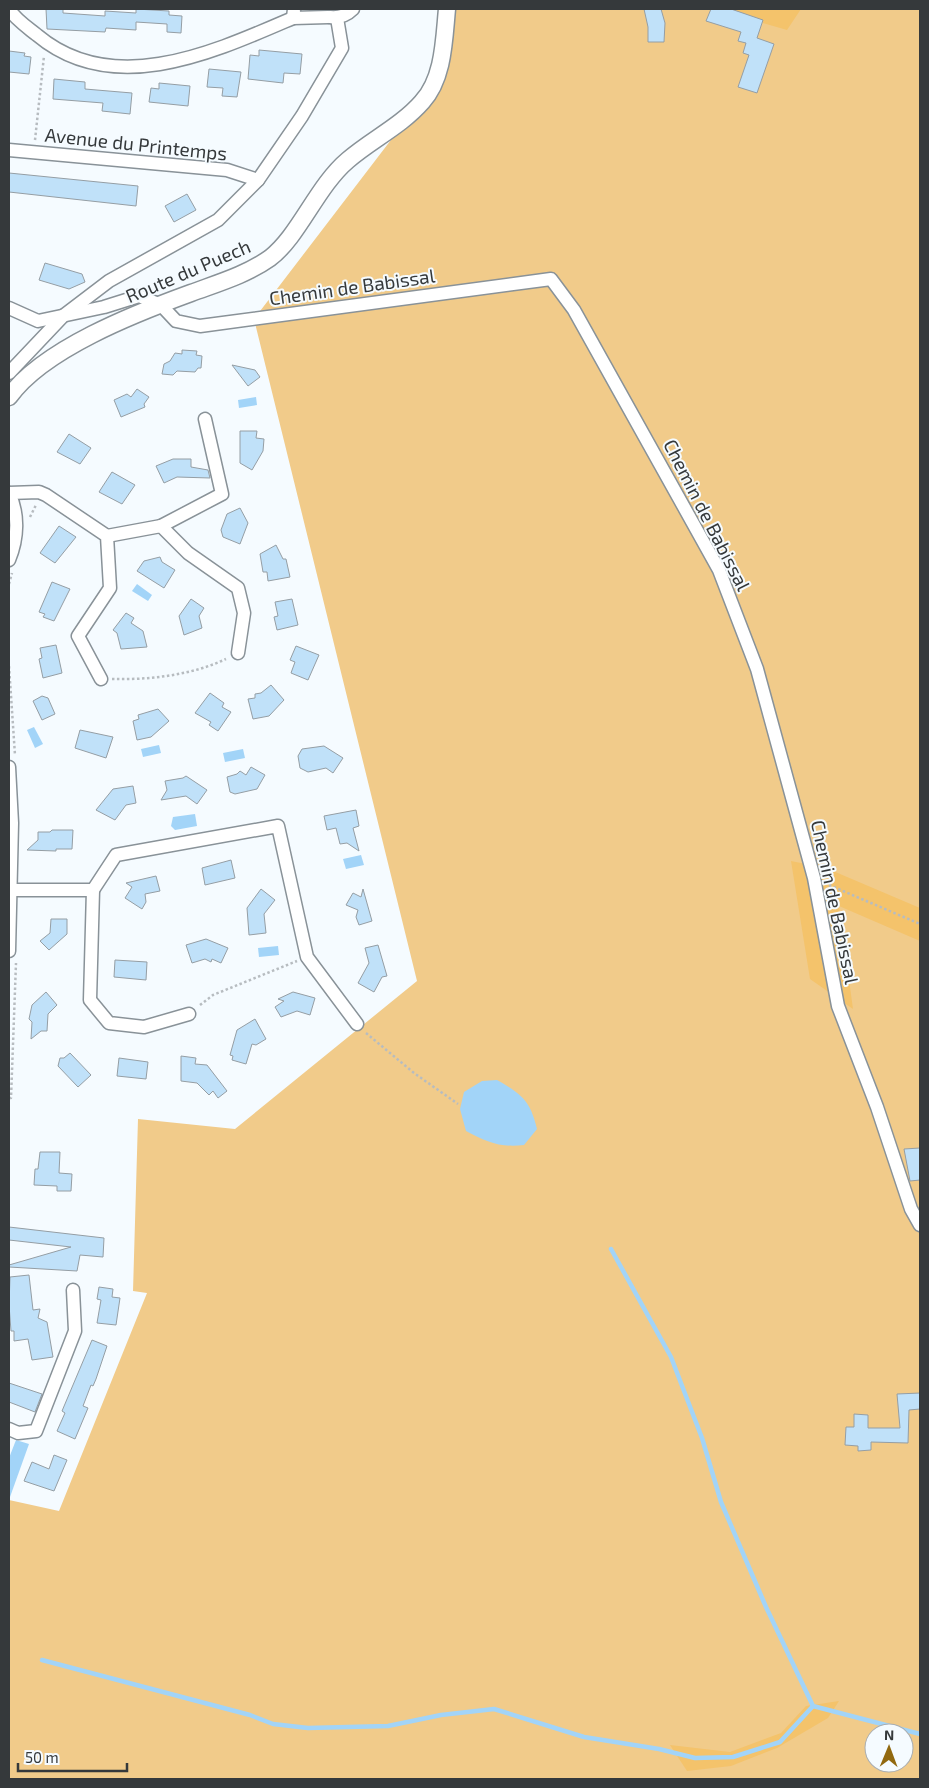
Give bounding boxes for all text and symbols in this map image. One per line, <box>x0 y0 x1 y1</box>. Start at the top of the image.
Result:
street label: Avenue du Printemps <box>44 122 228 165</box>
street label: Route du Puech <box>122 234 254 307</box>
street label: Chemin de Babissal <box>268 263 437 310</box>
street label: Chemin de Babissal <box>659 435 756 595</box>
street label: Chemin de Babissal <box>807 818 864 986</box>
north arrow <box>864 1723 914 1773</box>
text: N <box>884 1726 894 1743</box>
scale bar <box>18 1740 126 1772</box>
text: 50 m <box>25 1748 59 1766</box>

